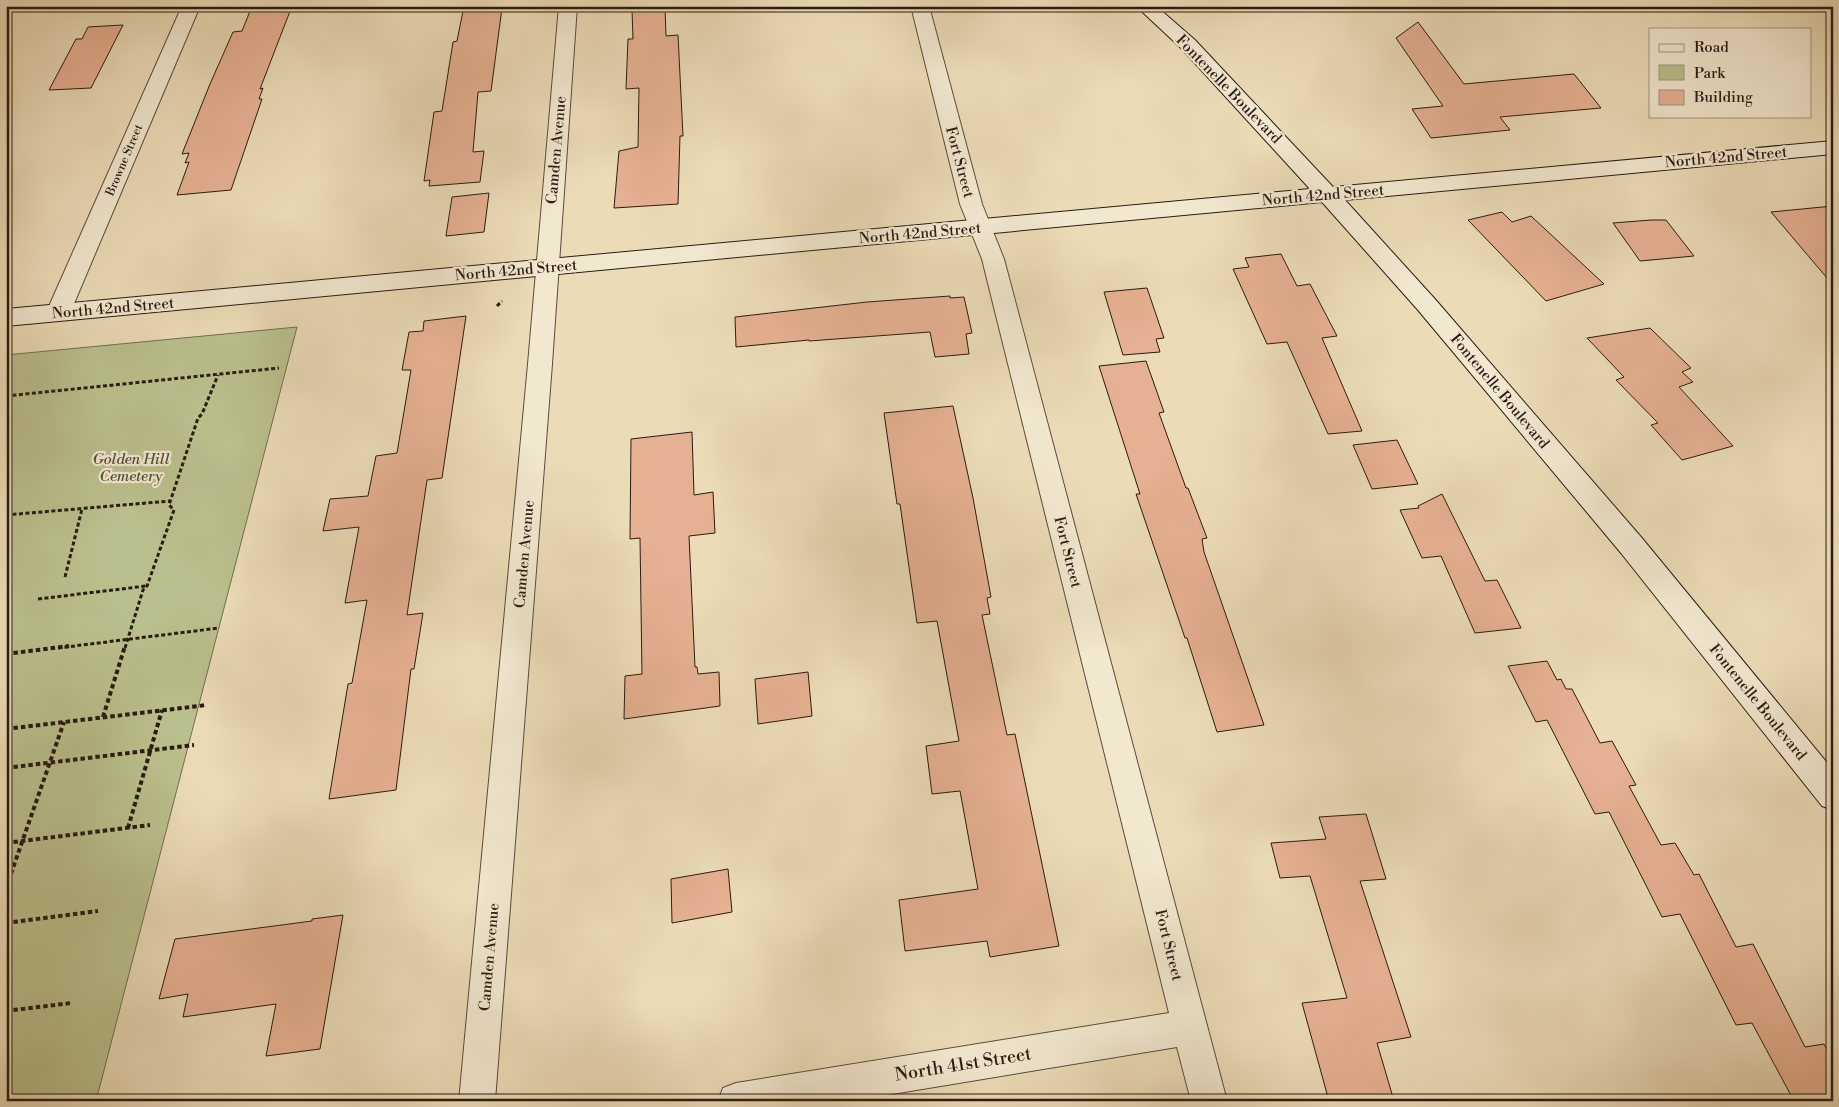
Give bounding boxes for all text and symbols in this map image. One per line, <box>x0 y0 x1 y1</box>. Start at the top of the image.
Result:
legend <box>1649 28 1812 118</box>
street label: Fontenelle Boulevard <box>1172 31 1286 148</box>
text: Road <box>1694 38 1729 57</box>
text: Park <box>1694 64 1726 83</box>
text: Building <box>1693 88 1753 107</box>
street label: Camden Avenue <box>542 95 571 205</box>
street label: Browne Street <box>102 121 147 199</box>
street label: Fort Street <box>941 124 978 201</box>
street label: North 42nd Street <box>1664 143 1789 172</box>
street label: North 42nd Street <box>1261 181 1386 210</box>
street label: North 42nd Street <box>858 219 983 248</box>
street label: North 42nd Street <box>454 256 579 285</box>
street label: North 42nd Street <box>51 294 176 323</box>
street label: Fontenelle Boulevard <box>1446 330 1554 453</box>
park label: Golden Hill Cemetery <box>92 450 170 486</box>
street label: Camden Avenue <box>510 499 539 609</box>
street label: Fort Street <box>1049 514 1086 591</box>
street label: Fontenelle Boulevard <box>1705 640 1811 765</box>
street label: Camden Avenue <box>475 902 504 1012</box>
street label: Fort Street <box>1150 907 1187 984</box>
street label: North 41st Street <box>893 1042 1034 1087</box>

